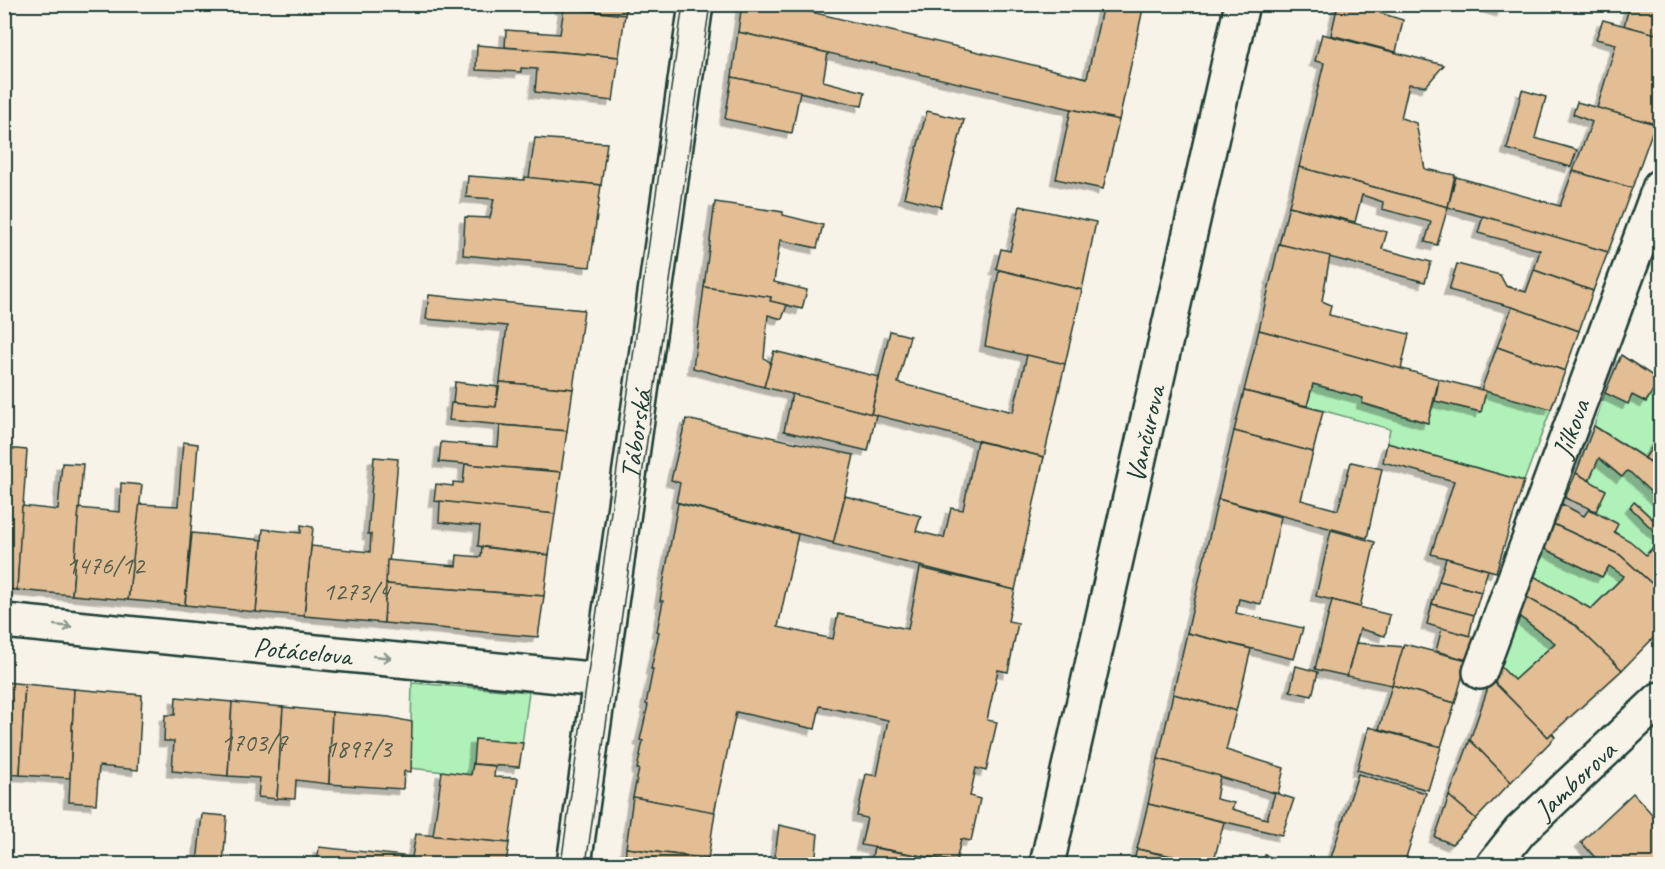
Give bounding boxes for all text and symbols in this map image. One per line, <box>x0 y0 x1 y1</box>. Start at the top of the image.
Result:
street label: Vančurova <box>1117 380 1173 486</box>
street label: Táborská <box>611 385 659 481</box>
street label: Jílkova <box>1543 393 1598 464</box>
house number: 1476/12 <box>66 549 147 582</box>
house number: 1273/4 <box>322 575 392 608</box>
one-way arrow <box>52 621 72 632</box>
street label: Potácelova <box>252 628 356 673</box>
one-way arrow <box>372 652 392 663</box>
house number: 1703/7 <box>220 726 289 759</box>
street label: Jamborova <box>1525 731 1624 828</box>
house number: 1897/3 <box>324 732 394 765</box>

